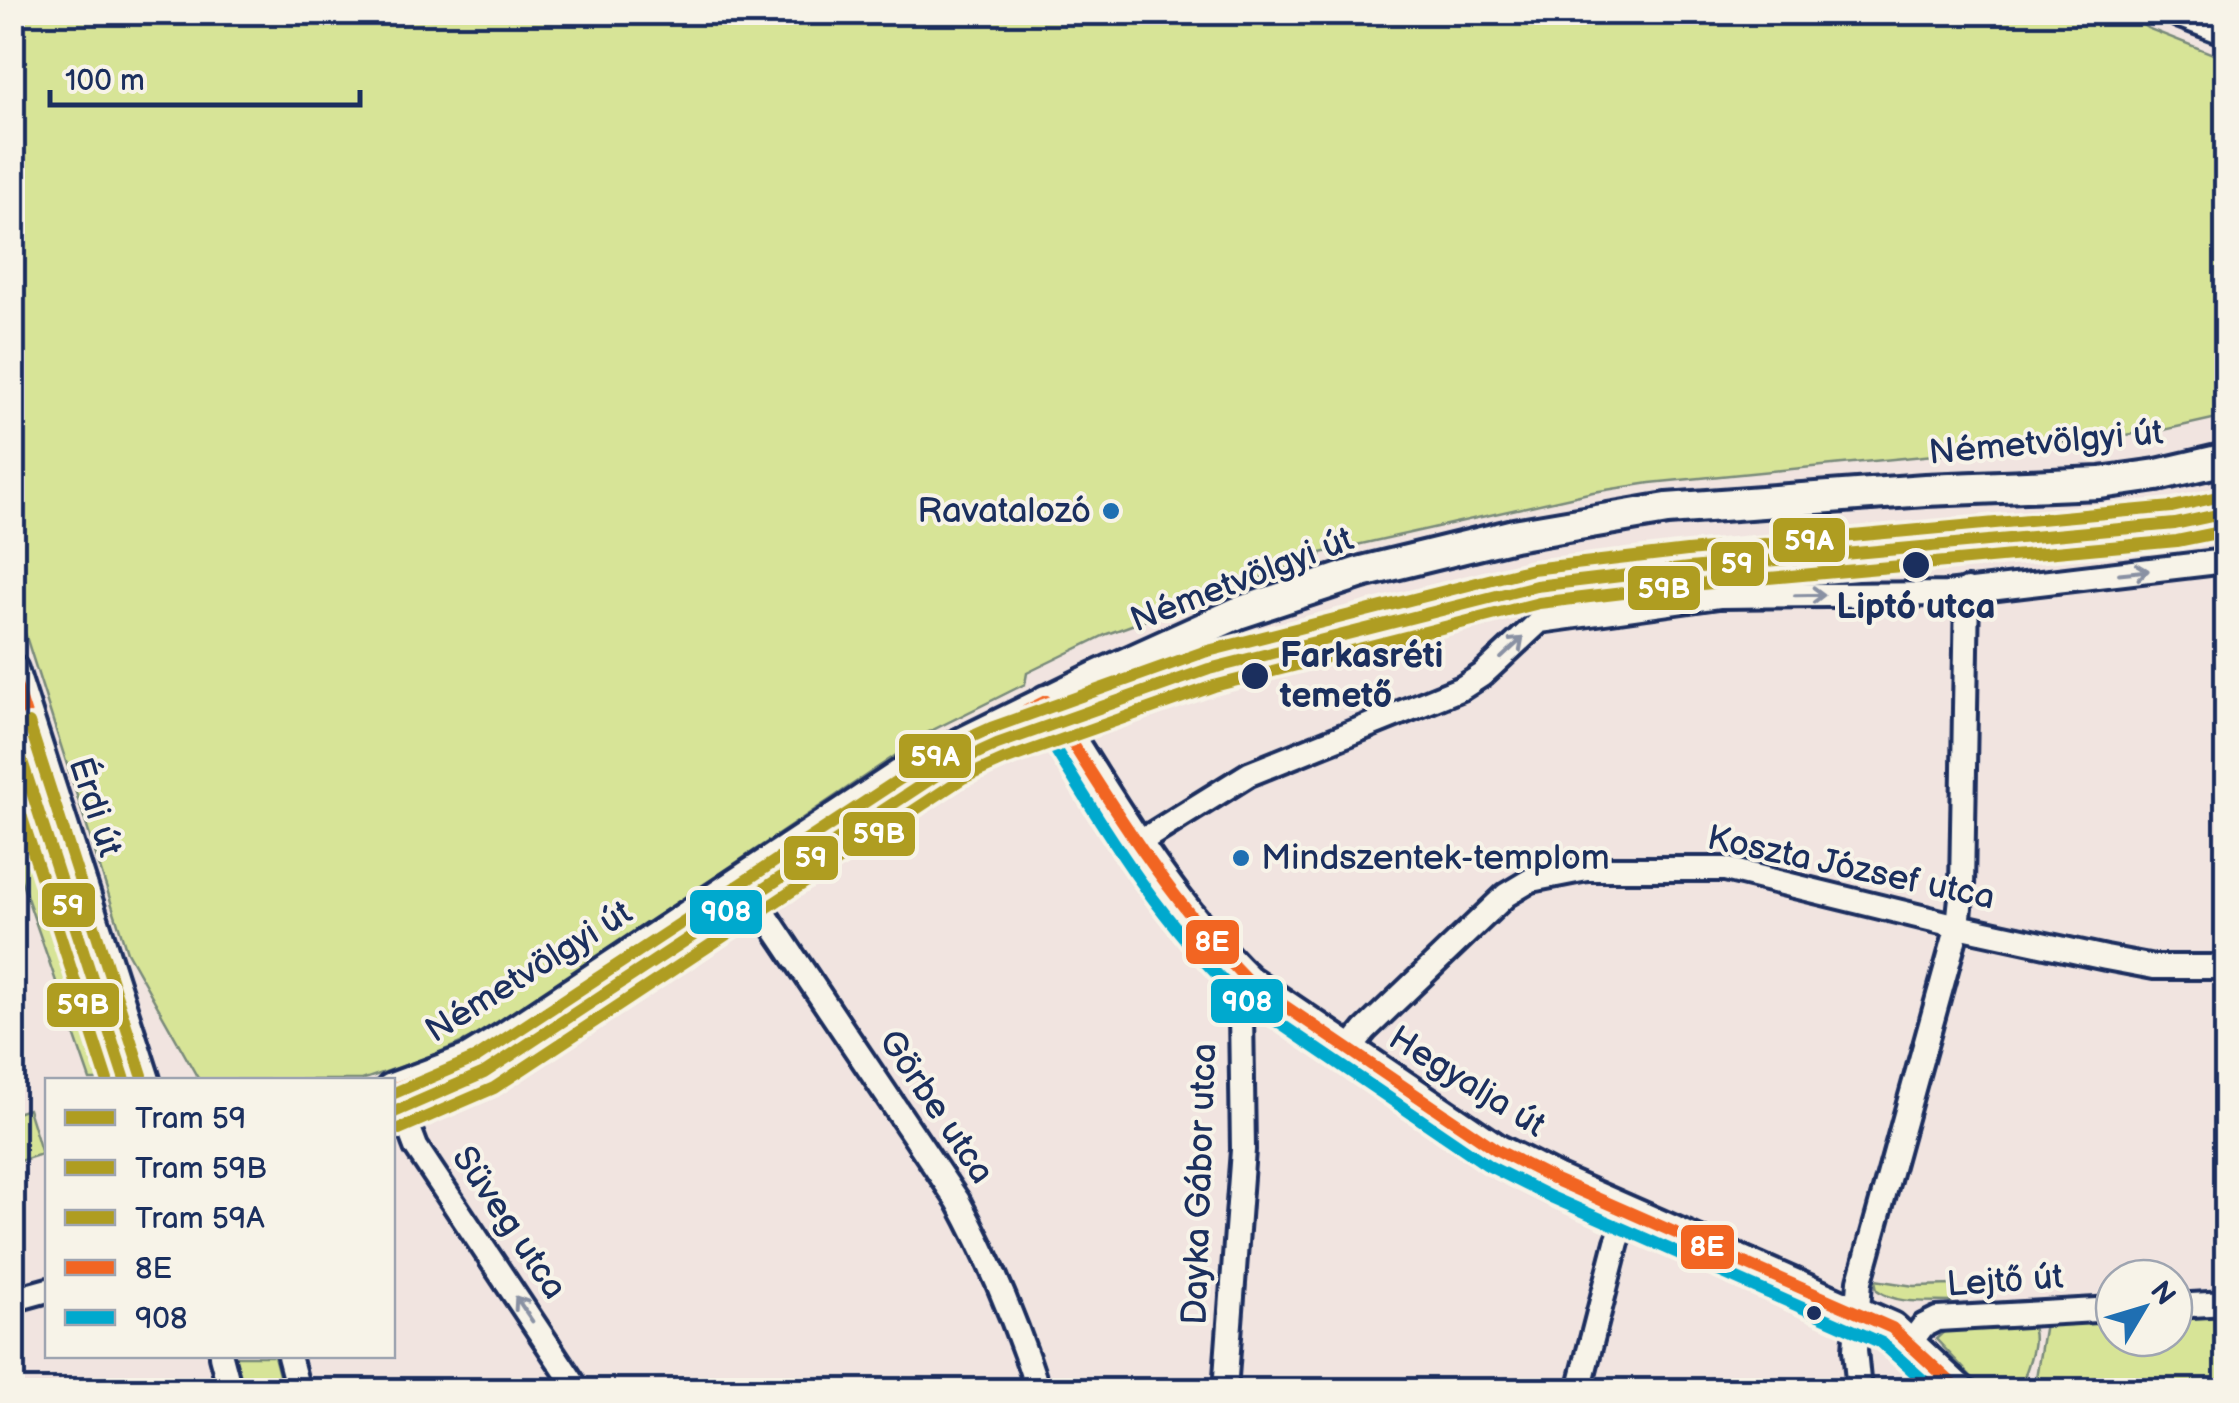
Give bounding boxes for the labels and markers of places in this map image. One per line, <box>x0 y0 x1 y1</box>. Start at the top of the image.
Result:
place label: Ravatalozó <box>917 490 1091 533</box>
marker: Ravatalozó <box>1100 500 1122 522</box>
marker: Liptó utca <box>1900 549 1932 581</box>
place label: Liptó utca <box>1836 586 1996 629</box>
place label: Farkasréti temető <box>1279 635 1443 718</box>
marker: Farkasréti temető <box>1239 660 1271 692</box>
place label: Mindszentek-templom <box>1261 837 1610 880</box>
marker: Mindszentek-templom <box>1230 847 1252 869</box>
unlabelled marker <box>1804 1303 1824 1323</box>

